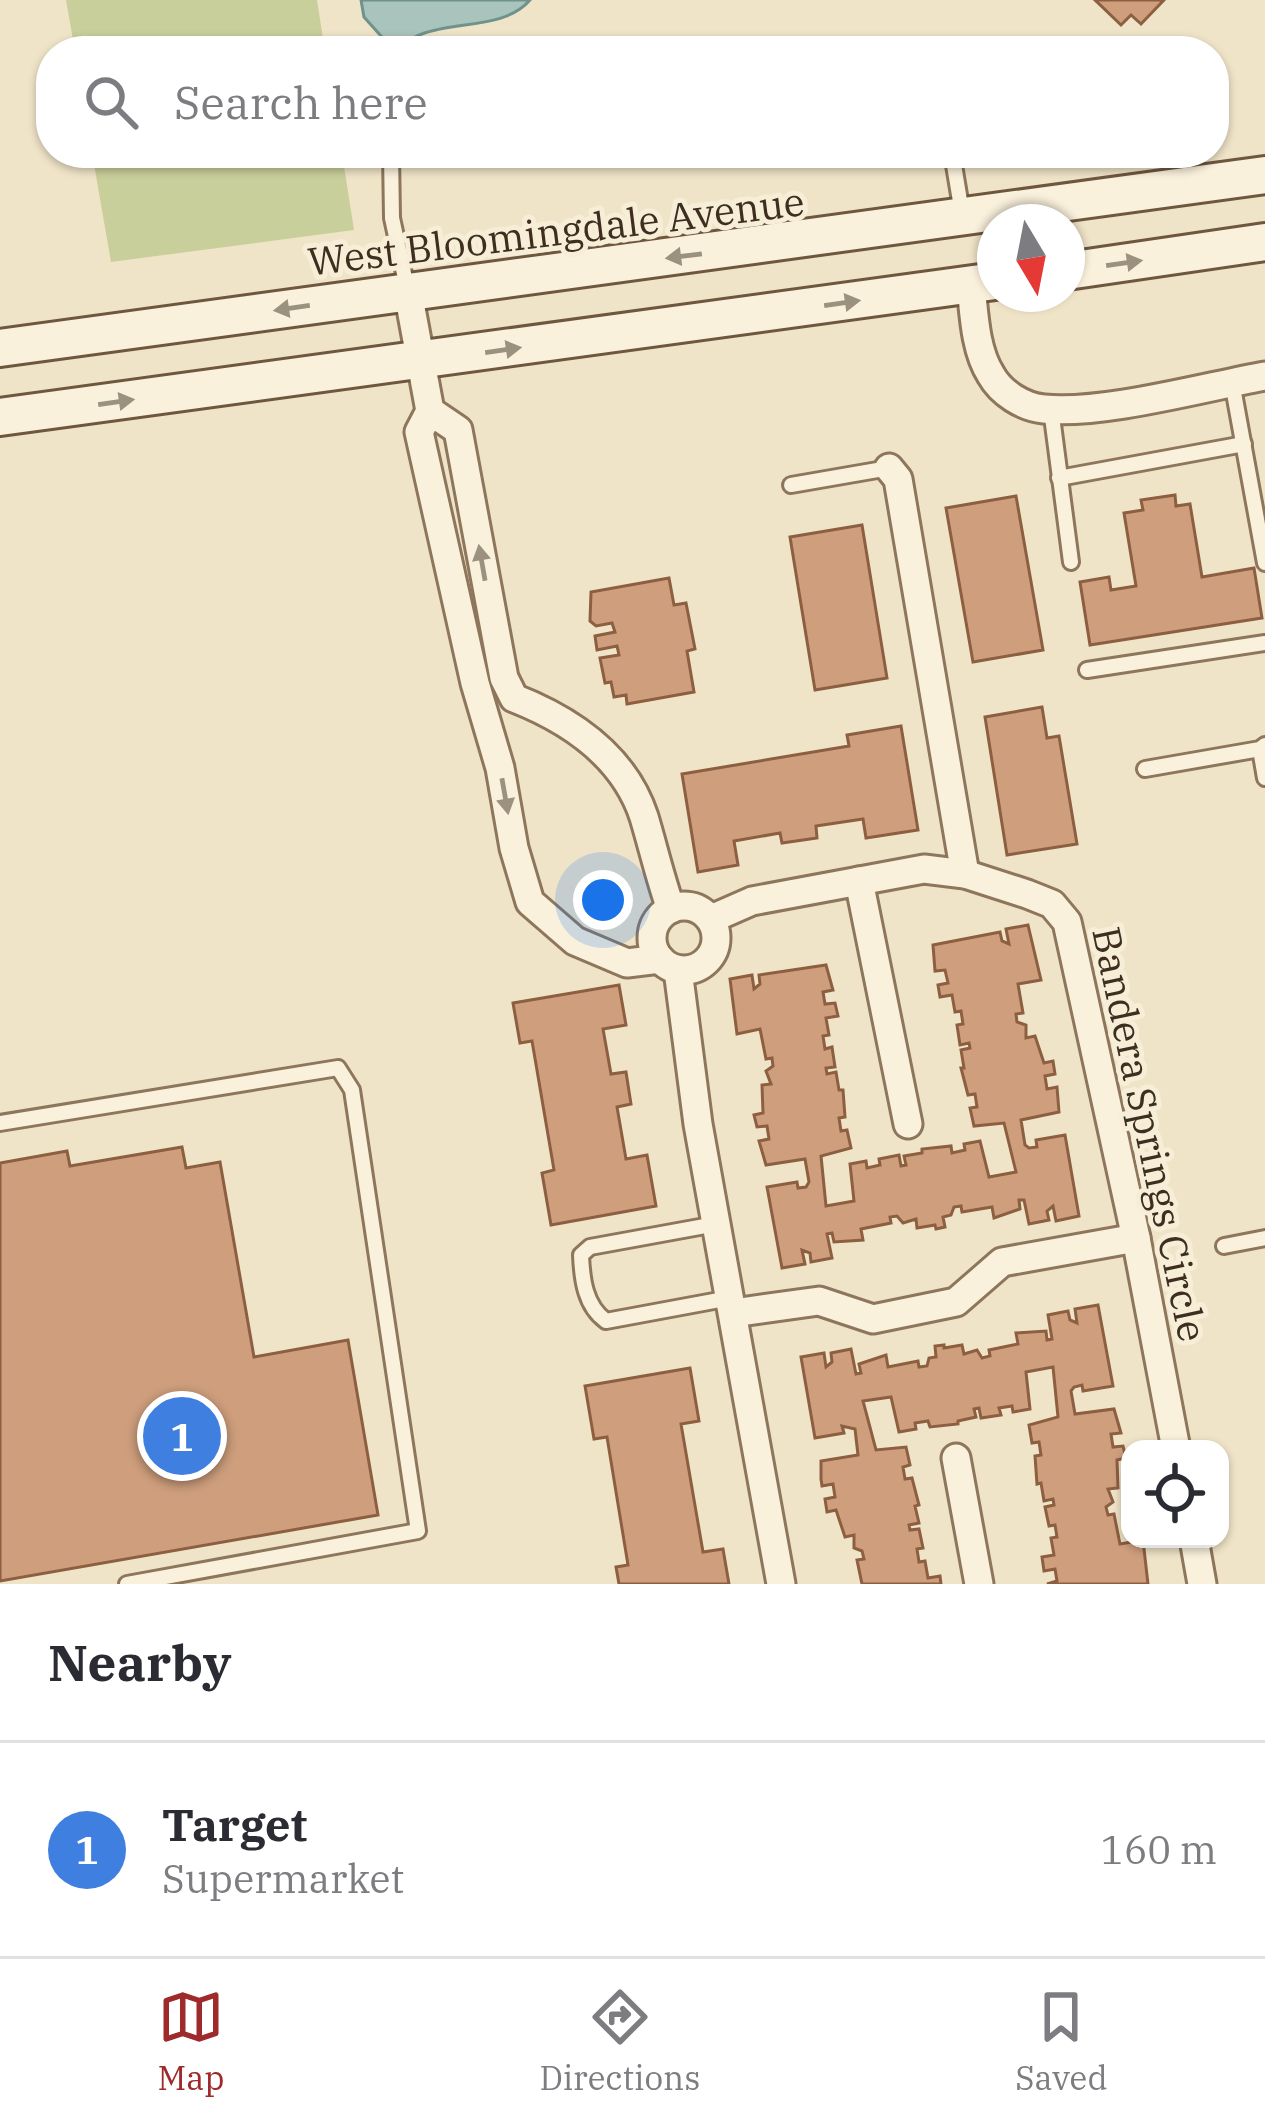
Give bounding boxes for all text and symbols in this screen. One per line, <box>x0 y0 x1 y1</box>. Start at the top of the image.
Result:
search box <box>36 36 1229 168</box>
icon: search <box>78 69 144 135</box>
text: Search here <box>174 73 428 131</box>
street label: West Bloomingdale Avenue <box>305 175 807 287</box>
north arrow <box>977 204 1085 312</box>
one-way arrow <box>665 246 702 265</box>
one-way arrow <box>1106 253 1144 272</box>
one-way arrow <box>824 293 862 312</box>
one-way arrow <box>273 298 310 317</box>
one-way arrow <box>484 340 522 359</box>
one-way arrow <box>98 392 135 411</box>
one-way arrow <box>472 544 490 582</box>
one-way arrow <box>497 778 515 816</box>
your location <box>573 870 633 930</box>
street label: Bandera Springs Circle <box>1081 922 1219 1346</box>
pin: 1 <box>143 1391 221 1481</box>
map controls <box>1121 1440 1229 1548</box>
button: locate <box>1121 1440 1229 1548</box>
text: Nearby <box>48 1629 232 1695</box>
text: Target <box>162 1795 307 1853</box>
text: 1 <box>75 1824 99 1875</box>
text: 160 m <box>1101 1824 1217 1875</box>
text: Supermarket <box>162 1853 404 1904</box>
tab: Map <box>157 1984 224 2099</box>
tab: Directions <box>539 1984 700 2099</box>
tab: Saved <box>1015 1984 1108 2099</box>

